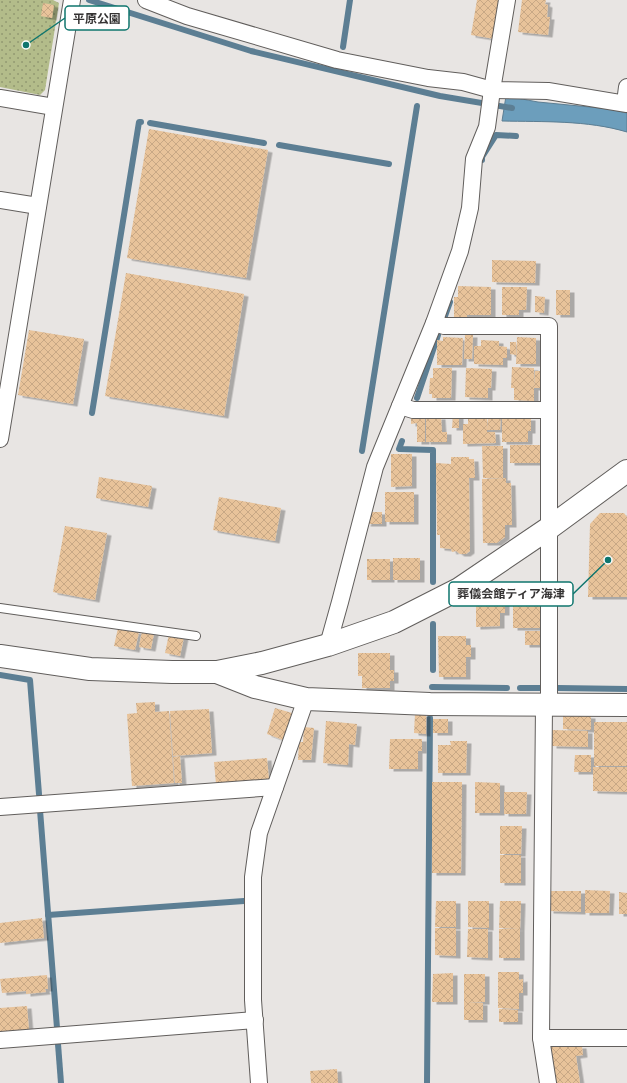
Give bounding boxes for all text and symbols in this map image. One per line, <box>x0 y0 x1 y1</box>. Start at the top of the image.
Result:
callout: 平原公園 <box>65 6 129 30</box>
text: 平原公園 <box>73 12 121 28</box>
callout: 葬儀会館ティア海津 <box>449 582 573 606</box>
text: 葬儀会館ティア海津 <box>457 587 565 603</box>

